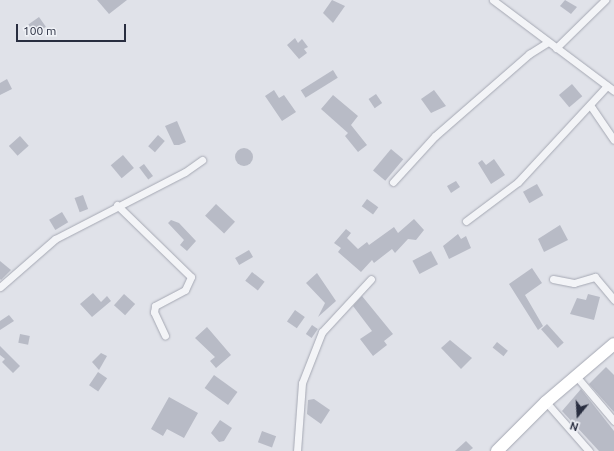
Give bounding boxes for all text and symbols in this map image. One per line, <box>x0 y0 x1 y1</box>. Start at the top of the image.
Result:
scale bar <box>18 16 128 42</box>
text: 100 m <box>23 24 56 37</box>
north arrow <box>558 395 598 435</box>
text: N <box>569 419 580 433</box>

